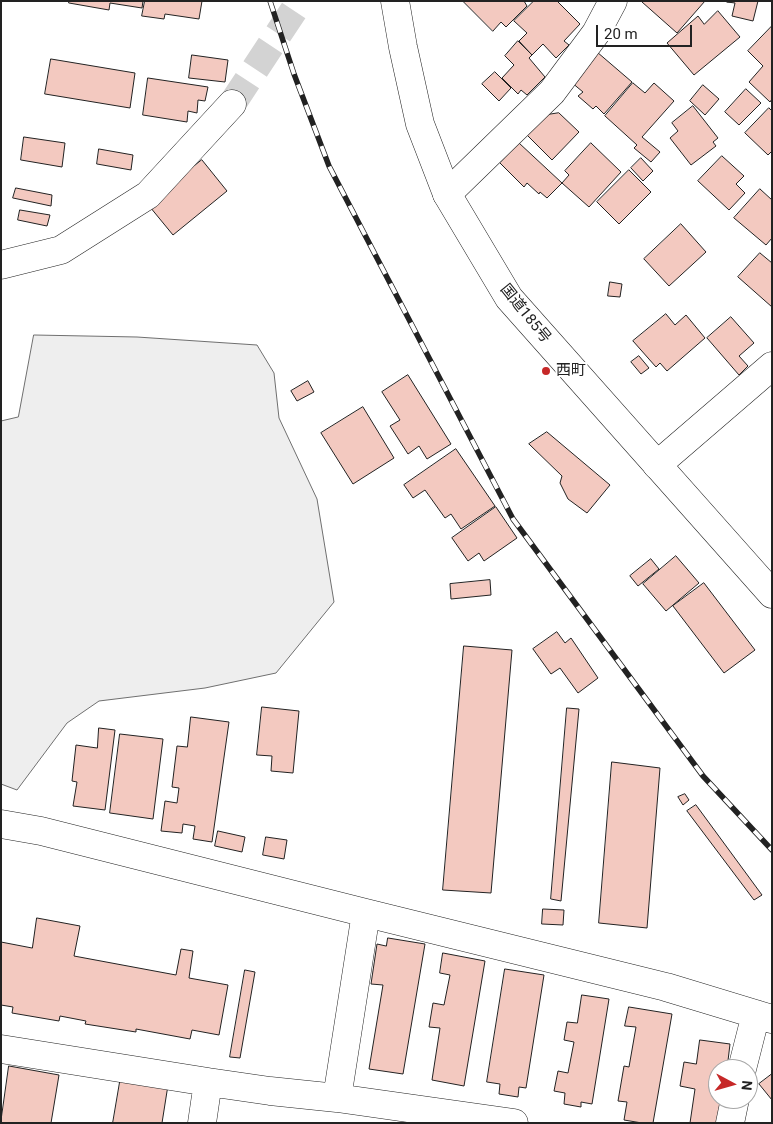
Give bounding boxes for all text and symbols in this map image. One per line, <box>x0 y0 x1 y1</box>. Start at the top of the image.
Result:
scale bar <box>598 15 694 47</box>
text: 20 m <box>604 25 638 43</box>
street label: 国道185号 <box>496 281 554 347</box>
place label: 西町 <box>556 362 586 380</box>
marker: 西町 <box>540 365 552 377</box>
north arrow <box>708 1059 758 1109</box>
text: N <box>738 1080 755 1091</box>

